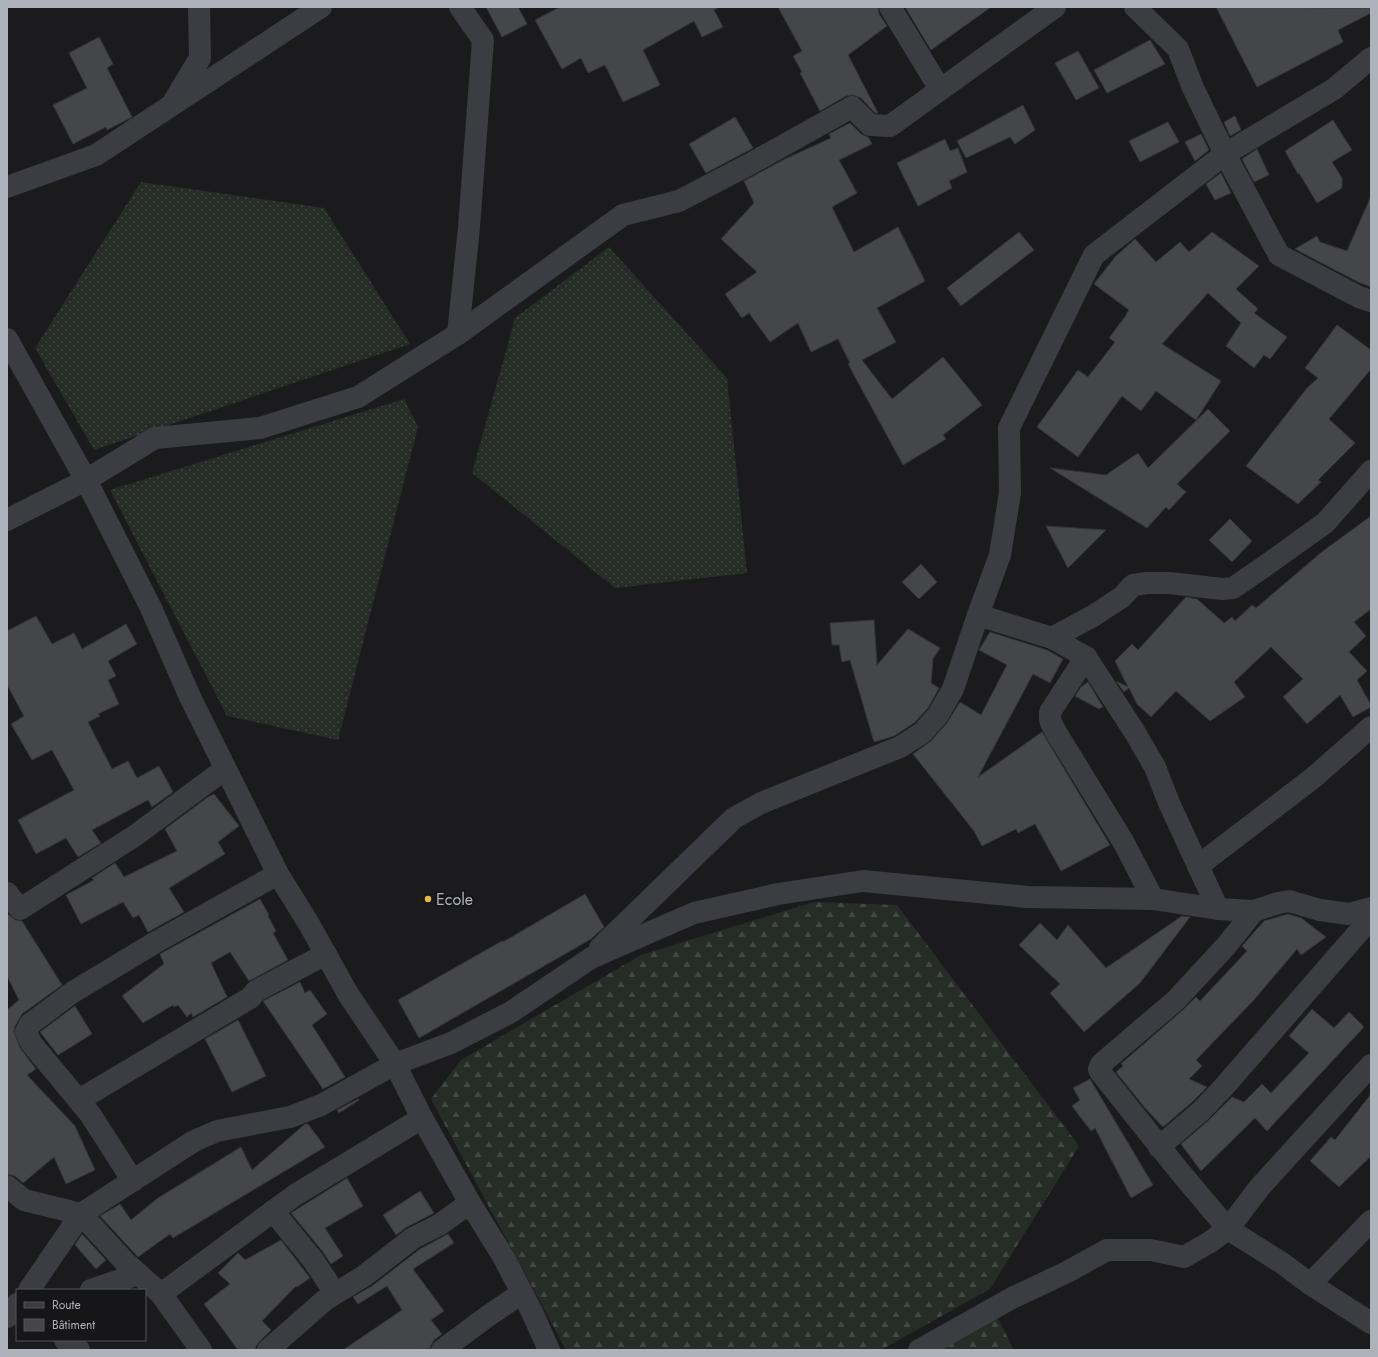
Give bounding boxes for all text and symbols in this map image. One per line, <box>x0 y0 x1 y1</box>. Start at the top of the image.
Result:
place label: Ecole <box>436 888 473 911</box>
marker: Ecole <box>423 894 433 904</box>
legend <box>16 1289 146 1341</box>
text: Route <box>52 1296 81 1314</box>
text: Bâtiment <box>52 1316 95 1334</box>

